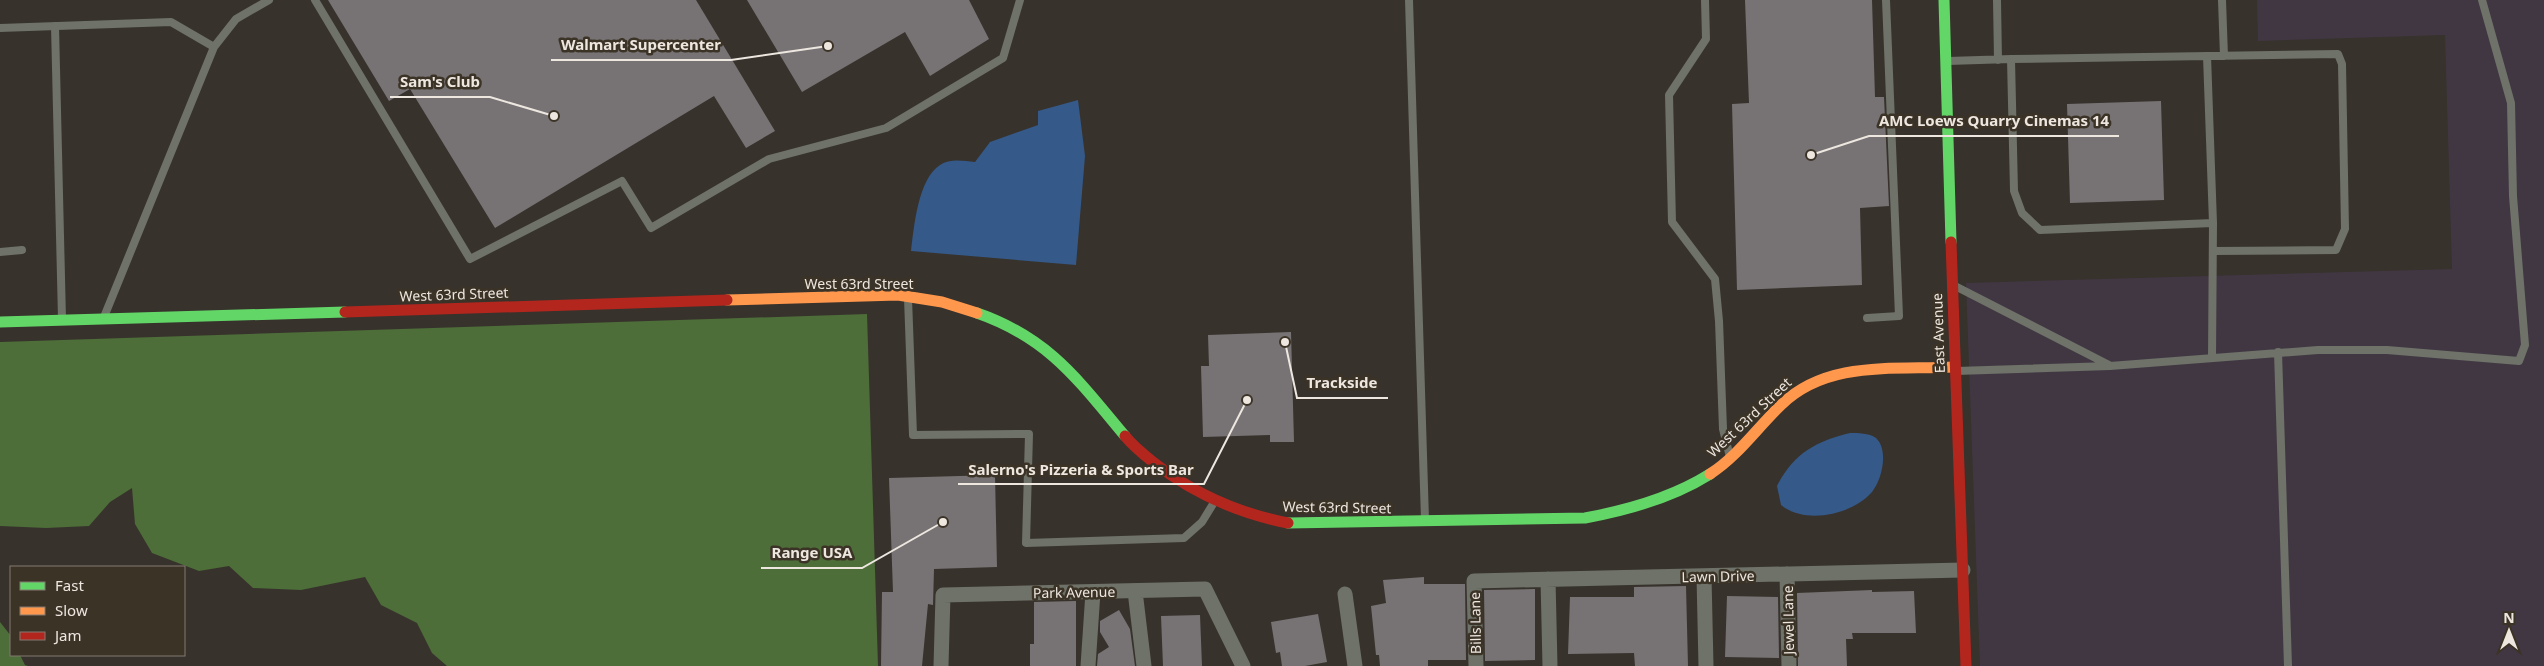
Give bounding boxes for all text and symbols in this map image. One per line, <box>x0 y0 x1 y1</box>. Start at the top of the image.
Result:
callout: Walmart Supercenter <box>551 30 731 60</box>
text: Walmart Supercenter <box>561 34 721 54</box>
callout: Sam's Club <box>390 67 490 97</box>
text: Sam's Club <box>400 71 480 91</box>
callout: AMC Loews Quarry Cinemas 14 <box>1869 106 2119 136</box>
text: AMC Loews Quarry Cinemas 14 <box>1879 110 2110 130</box>
street label: West 63rd Street <box>805 274 913 293</box>
street label: West 63rd Street <box>399 283 509 305</box>
street label: East Avenue <box>1927 292 1949 373</box>
callout: Trackside <box>1297 368 1388 398</box>
text: Trackside <box>1307 372 1377 392</box>
street label: West 63rd Street <box>1703 373 1795 461</box>
callout: Salerno's Pizzeria & Sports Bar <box>958 454 1204 484</box>
text: Salerno's Pizzeria & Sports Bar <box>968 459 1194 479</box>
street label: West 63rd Street <box>1282 497 1392 517</box>
callout: Range USA <box>761 538 862 568</box>
text: Range USA <box>772 542 853 562</box>
legend <box>10 566 185 656</box>
street label: Lawn Drive <box>1681 566 1755 586</box>
text: Fast <box>55 575 84 595</box>
street label: Park Avenue <box>1033 582 1115 602</box>
street label: Jewel Lane <box>1778 585 1798 657</box>
street label: Bills Lane <box>1465 592 1485 654</box>
text: Slow <box>55 600 88 620</box>
north arrow <box>2484 606 2534 656</box>
text: N <box>2503 608 2515 627</box>
text: Jam <box>53 625 82 645</box>

